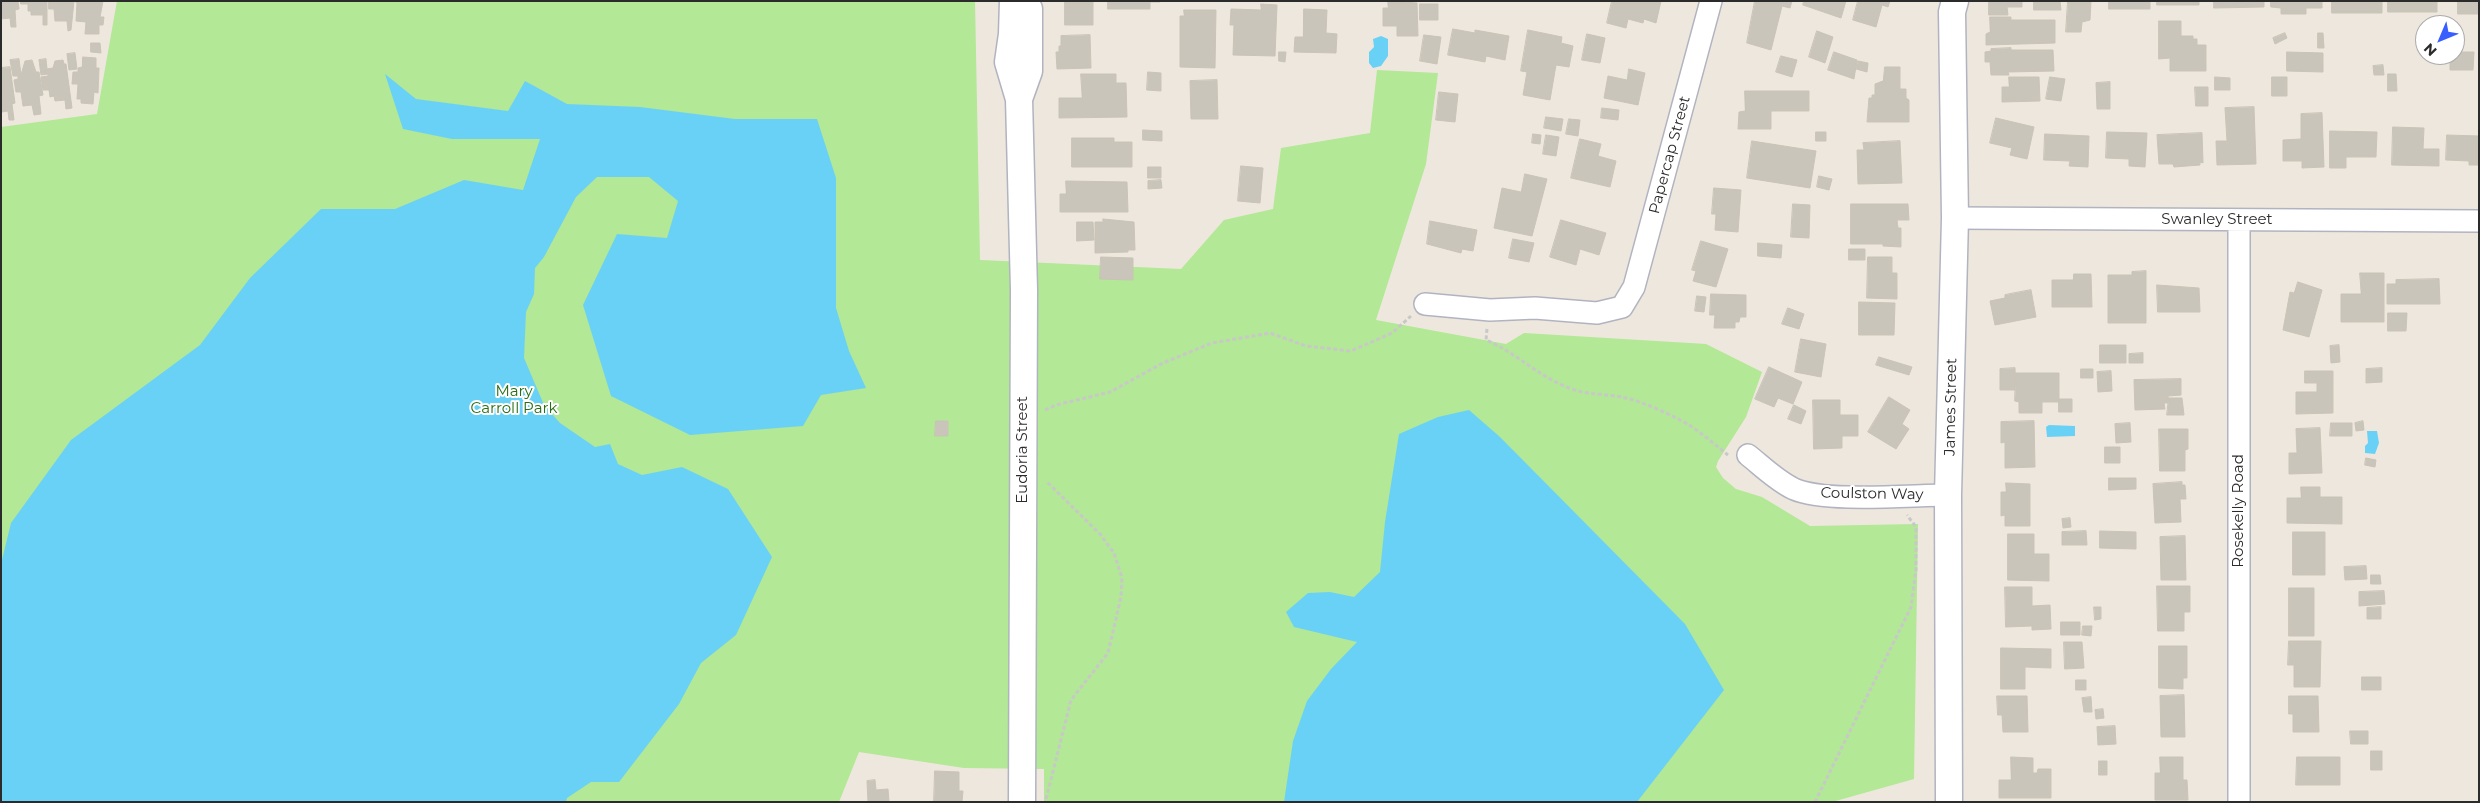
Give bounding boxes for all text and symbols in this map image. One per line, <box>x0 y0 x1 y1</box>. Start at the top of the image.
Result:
north arrow <box>2415 15 2465 65</box>
text: N <box>2420 40 2440 60</box>
street label: Papercap Street <box>1646 94 1694 216</box>
street label: Swanley Street <box>2161 211 2273 229</box>
street label: James Street <box>1941 358 1961 456</box>
park label: Mary Carroll Park <box>471 383 557 418</box>
street label: Eudoria Street <box>1014 396 1032 504</box>
street label: Rosekelly Road <box>2230 454 2248 568</box>
street label: Coulston Way <box>1820 484 1924 504</box>

